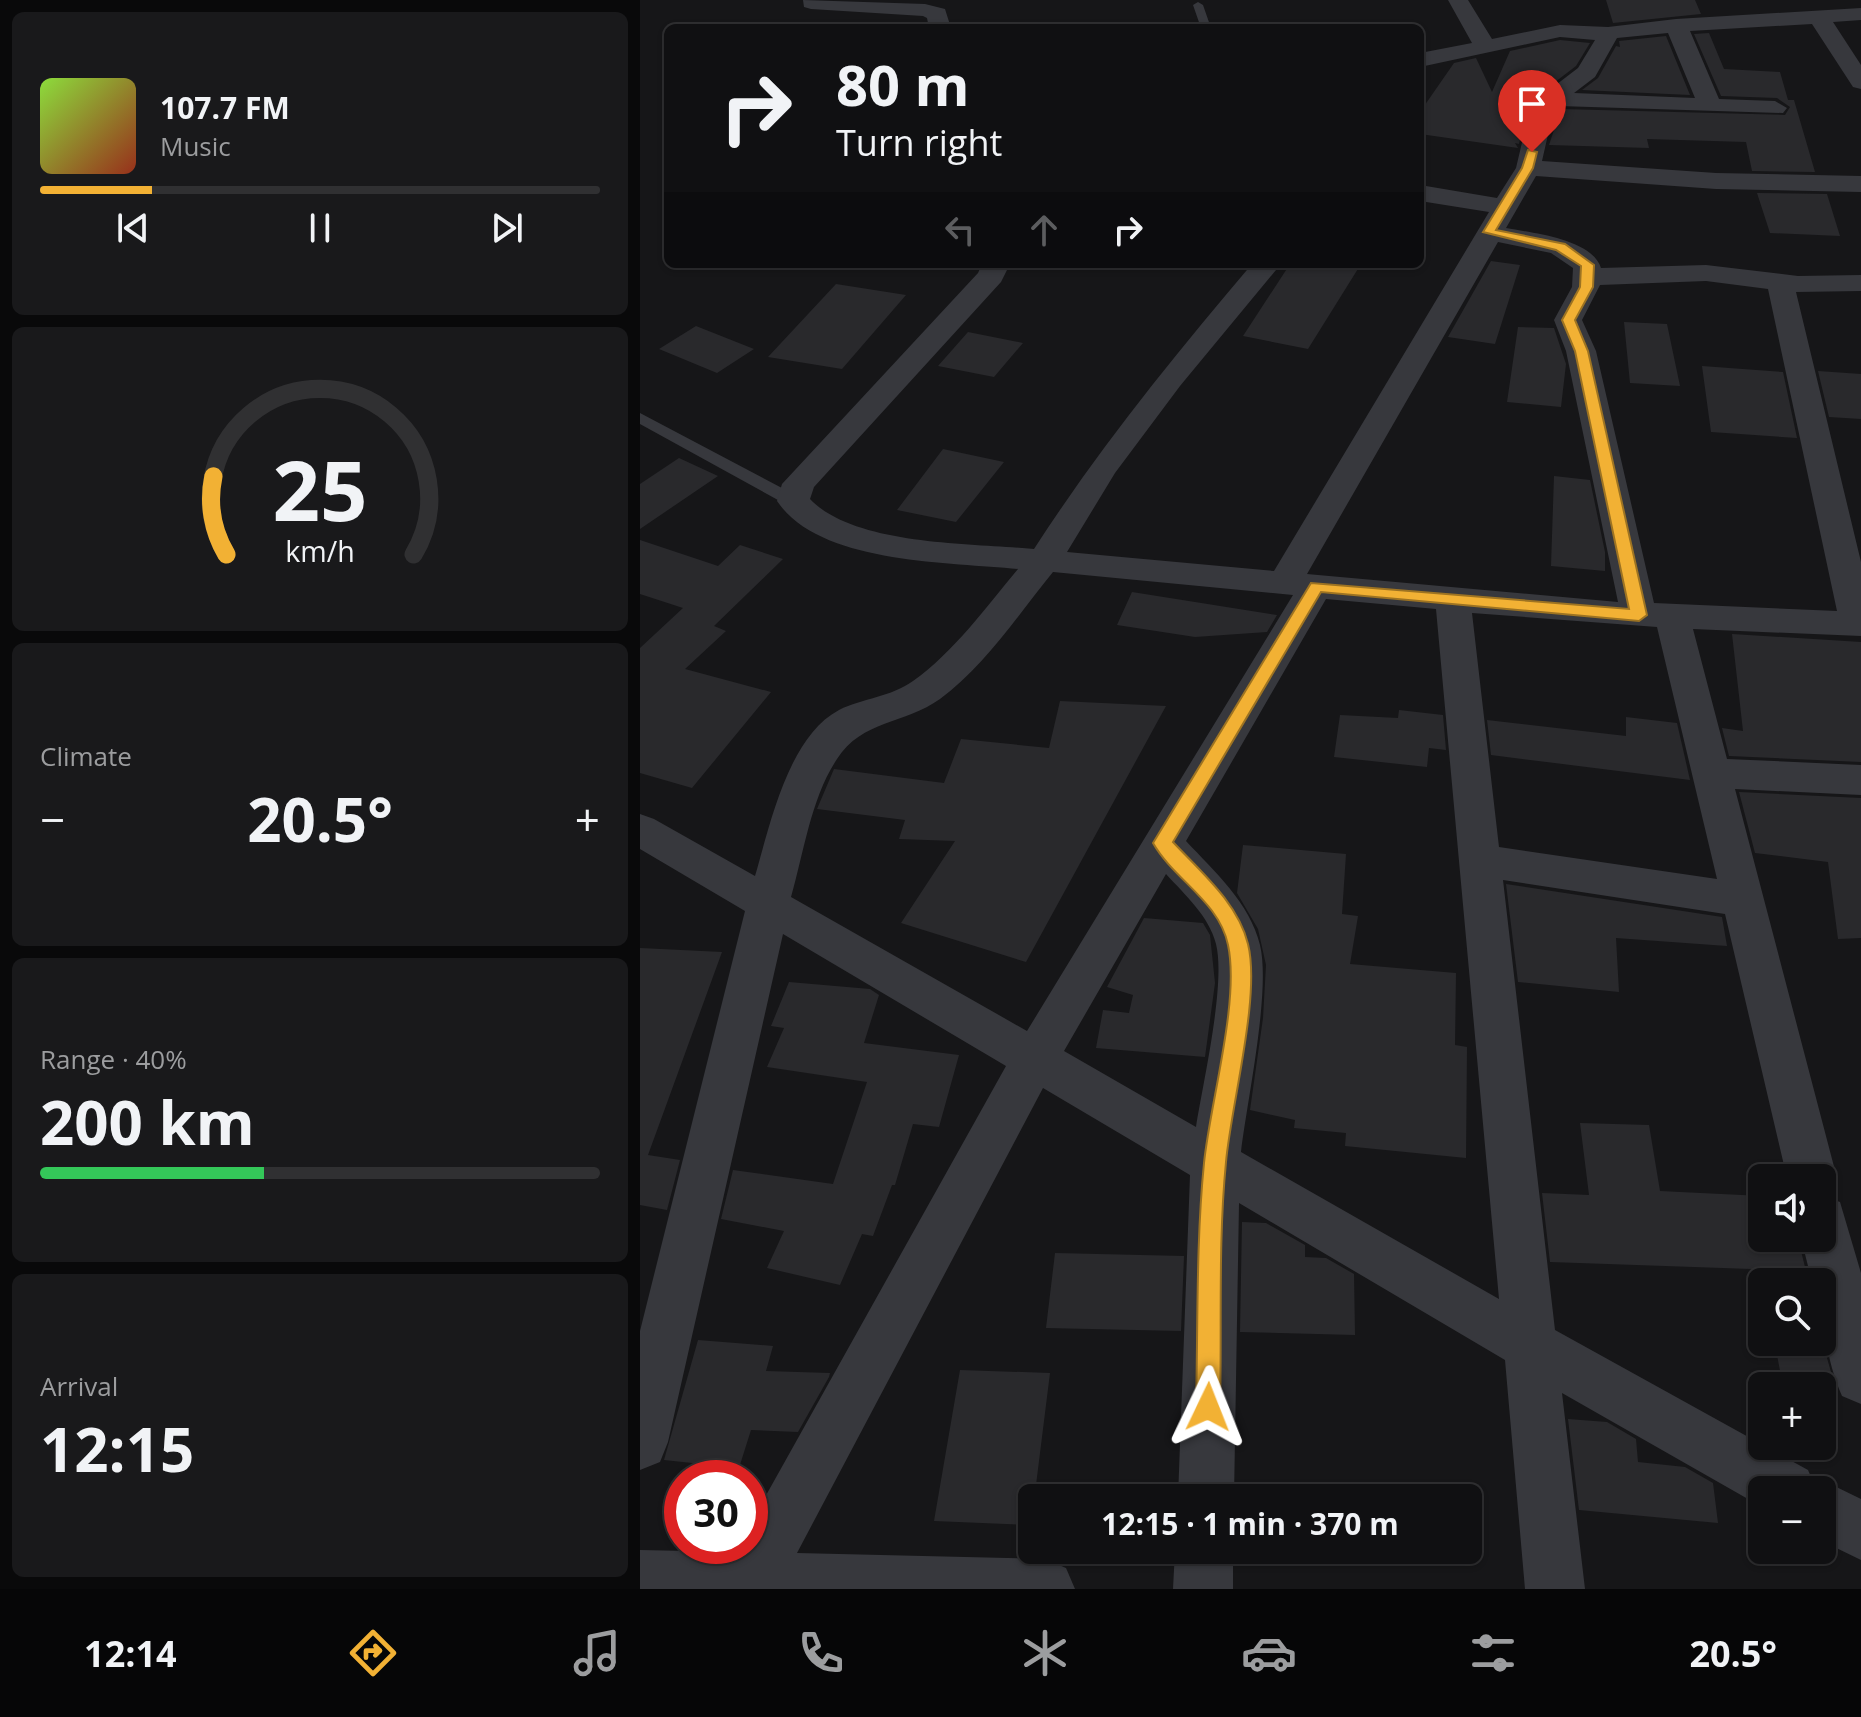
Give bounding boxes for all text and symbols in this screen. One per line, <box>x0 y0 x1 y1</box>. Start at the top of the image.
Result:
text: 80 m <box>836 46 970 122</box>
icon: right <box>704 56 808 160</box>
pin <box>1498 70 1566 152</box>
icon: arrive <box>1510 82 1554 126</box>
text: 107.7 FM <box>160 87 290 128</box>
text: Turn right <box>836 118 1002 167</box>
text: Music <box>160 128 231 164</box>
icon: previous <box>111 206 155 250</box>
icon: pause <box>298 206 342 250</box>
icon: next <box>485 206 529 250</box>
icon: left <box>938 208 982 252</box>
icon: ahead <box>1022 208 1066 252</box>
icon: right <box>1106 208 1150 252</box>
text: 25 <box>272 432 368 545</box>
text: km/h <box>285 531 355 570</box>
text: Climate <box>40 738 132 774</box>
text: 20.5° <box>247 778 393 860</box>
text: − <box>40 789 65 849</box>
text: + <box>575 789 600 849</box>
text: Range · 40% <box>40 1041 187 1077</box>
text: 200 km <box>40 1081 255 1163</box>
map controls <box>1748 1164 1836 1564</box>
button: sound <box>1748 1164 1836 1252</box>
button: search <box>1748 1268 1836 1356</box>
position arrow <box>1166 1365 1250 1449</box>
text: Arrival <box>40 1368 118 1404</box>
button: + <box>1748 1372 1836 1460</box>
text: 12:15 <box>40 1408 194 1490</box>
speed limit sign: 30 <box>664 1460 768 1564</box>
button: − <box>1748 1476 1836 1564</box>
text: 12:15 · 1 min · 370 m <box>1101 1503 1399 1544</box>
icon: directions <box>345 1625 401 1681</box>
icon: music <box>569 1625 625 1681</box>
icon: phone <box>793 1625 849 1681</box>
icon: climate <box>1017 1625 1073 1681</box>
icon: car <box>1241 1625 1297 1681</box>
icon: filters <box>1465 1625 1521 1681</box>
text: 12:14 <box>84 1629 177 1678</box>
text: 20.5° <box>1689 1629 1777 1678</box>

